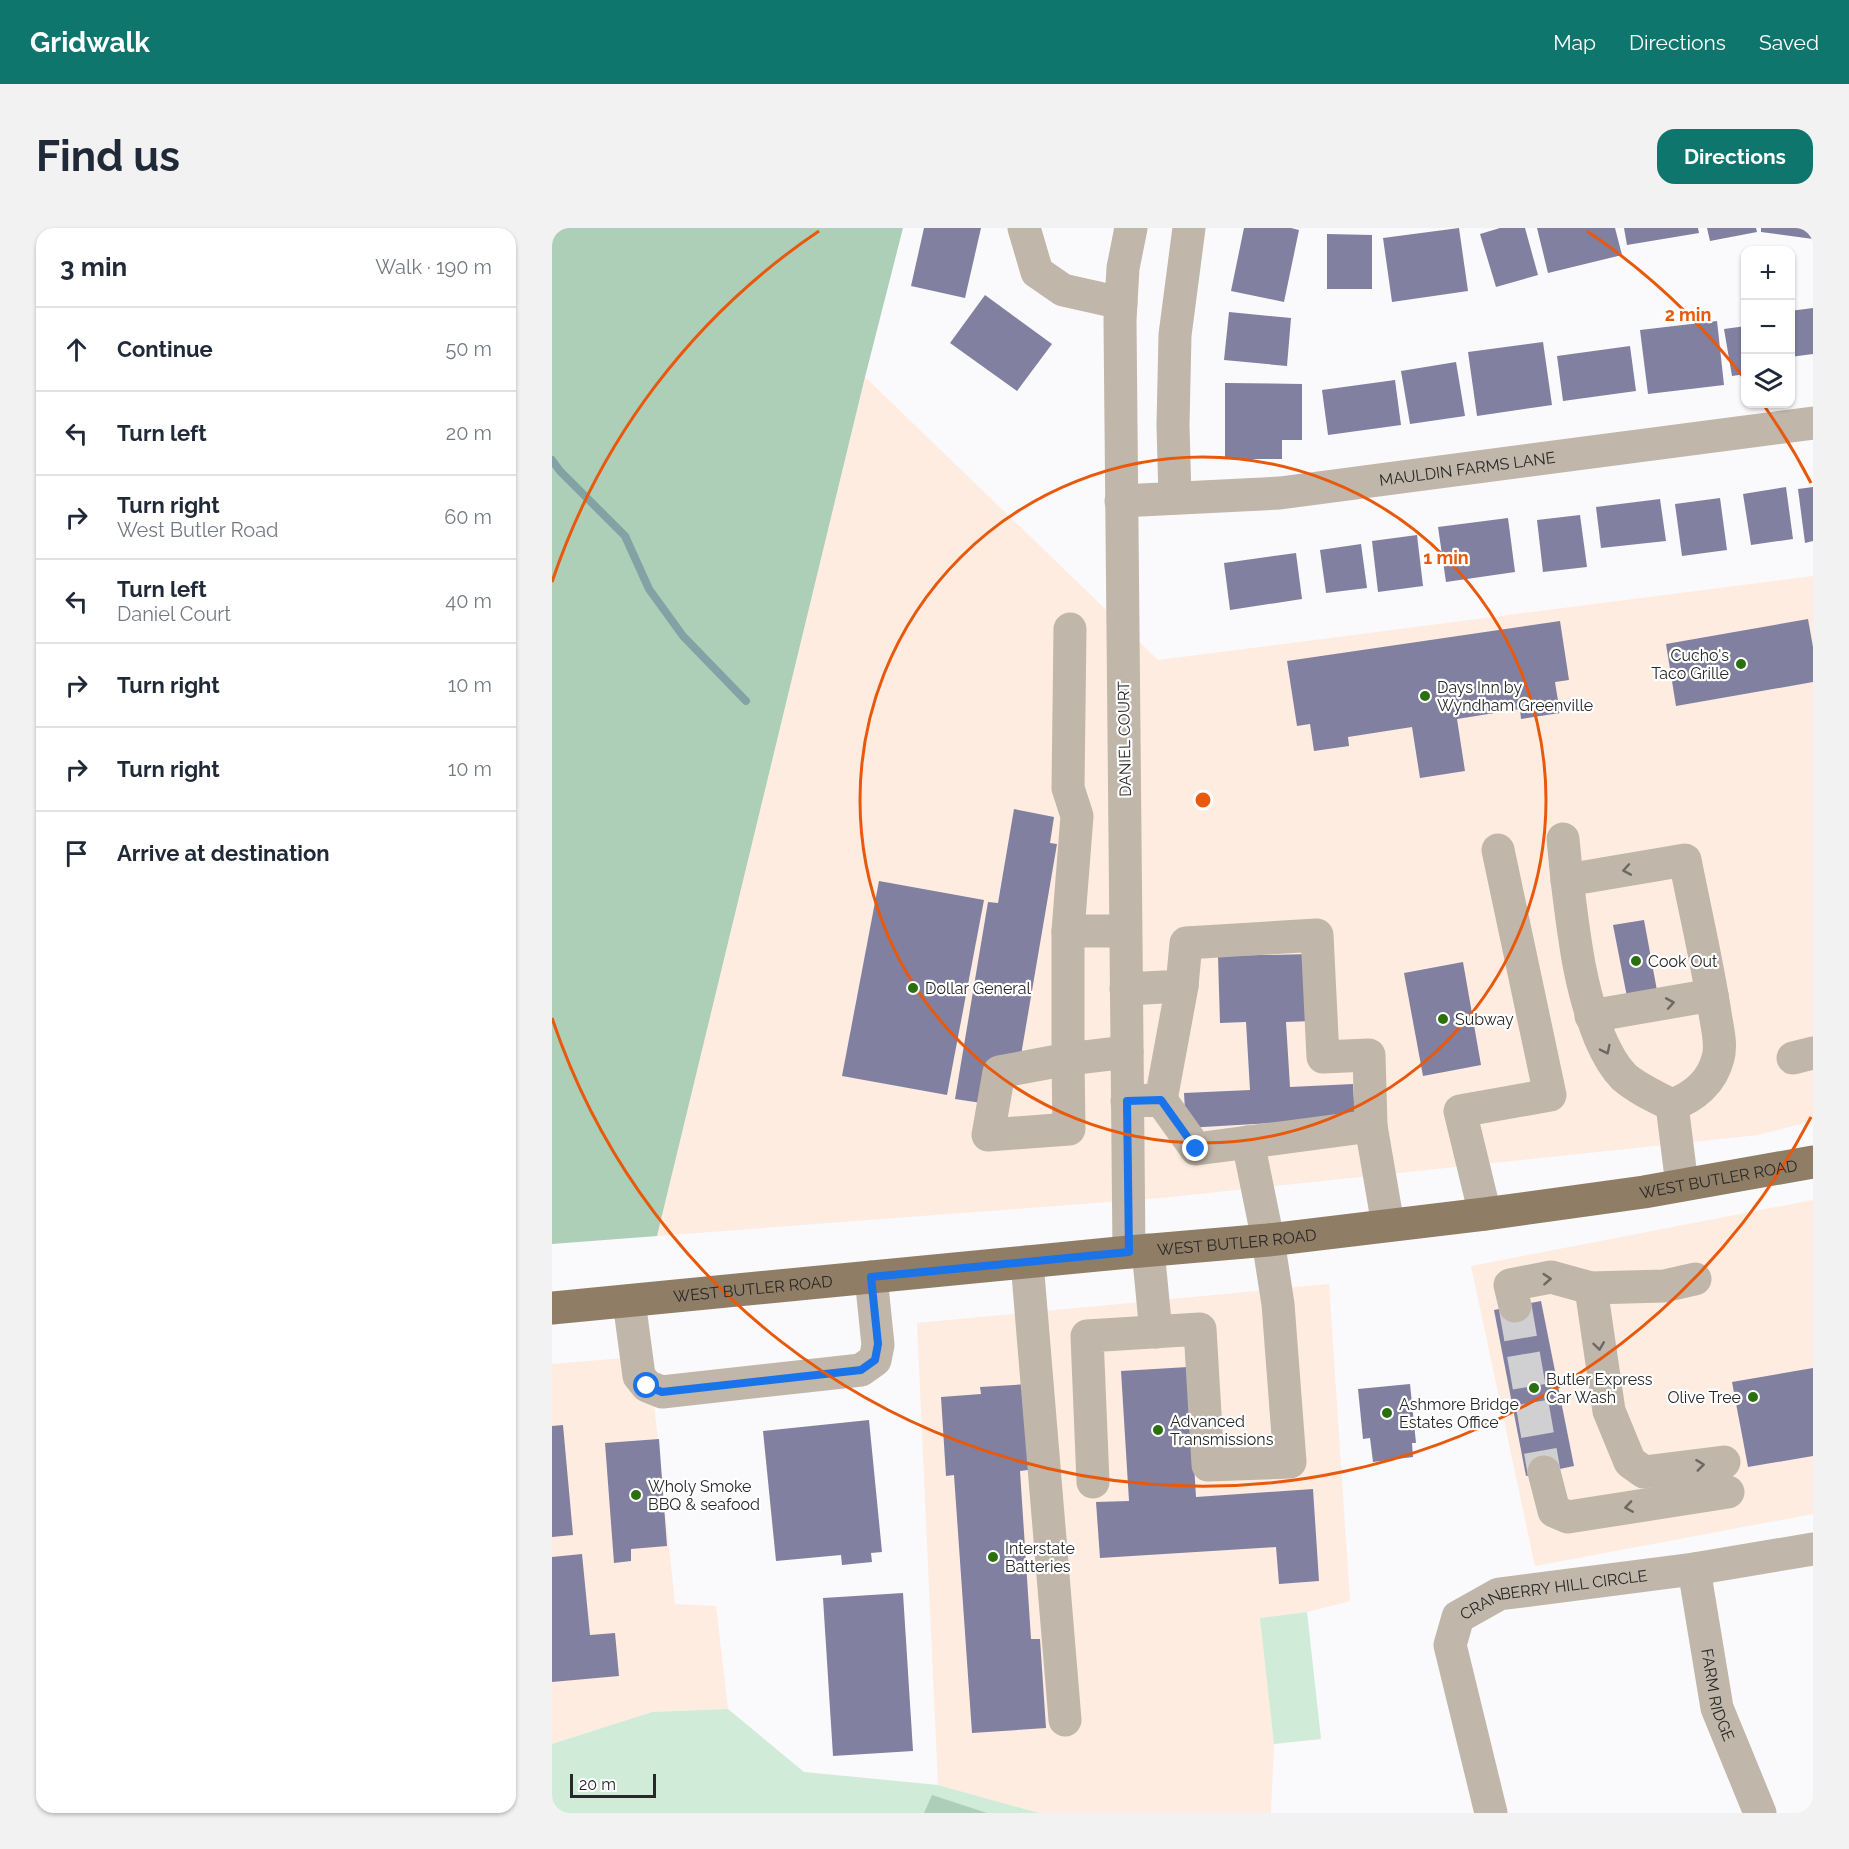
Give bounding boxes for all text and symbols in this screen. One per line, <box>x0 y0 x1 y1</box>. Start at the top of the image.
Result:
text: Gridwalk <box>30 26 150 59</box>
text: Map <box>1553 30 1596 55</box>
text: Directions <box>1629 30 1726 55</box>
text: Saved <box>1759 30 1819 55</box>
button: Directions <box>1657 129 1813 184</box>
text: Find us <box>36 132 180 181</box>
map controls <box>1741 246 1795 408</box>
button: + <box>1741 246 1795 300</box>
text: 3 min <box>60 252 127 282</box>
text: Walk · 190 m <box>375 255 492 279</box>
button: − <box>1741 300 1795 354</box>
text: 2 min <box>1665 304 1711 325</box>
icon: ahead <box>60 333 93 366</box>
text: Continue <box>117 336 213 362</box>
text: 50 m <box>445 337 492 361</box>
button: layers <box>1741 354 1795 408</box>
icon: left <box>60 417 93 450</box>
text: Turn left <box>117 420 207 446</box>
text: 20 m <box>446 421 492 445</box>
street label: MAULDIN FARMS LANE <box>1378 448 1557 490</box>
text: Turn right <box>117 492 220 518</box>
icon: right <box>60 501 93 534</box>
text: 60 m <box>444 505 492 529</box>
text: West Butler Road <box>117 518 279 542</box>
text: 1 min <box>1423 547 1469 568</box>
text: Turn left <box>117 576 207 602</box>
icon: left <box>60 585 93 618</box>
text: 40 m <box>445 589 492 613</box>
text: Daniel Court <box>117 602 231 626</box>
place label: Cucho's Taco Grille <box>1651 646 1729 683</box>
marker: Cucho's Taco Grille <box>1734 657 1748 671</box>
icon: right <box>60 669 93 702</box>
text: Turn right <box>117 672 220 698</box>
text: 10 m <box>448 673 492 697</box>
place label: Days Inn by Wyndham Greenville <box>1437 678 1593 715</box>
street label: DANIEL COURT <box>1114 681 1135 797</box>
marker: Days Inn by Wyndham Greenville <box>1418 689 1432 703</box>
icon: right <box>60 753 93 786</box>
text: Turn right <box>117 756 220 782</box>
text: 10 m <box>448 757 492 781</box>
centre of rings <box>1193 790 1213 810</box>
icon: arrive <box>60 837 93 870</box>
text: Arrive at destination <box>117 840 330 866</box>
one-way arrow <box>1622 863 1632 876</box>
place label: Cook Out <box>1648 952 1718 971</box>
marker: Cook Out <box>1629 954 1643 968</box>
place label: Dollar General <box>925 979 1032 998</box>
marker: Dollar General <box>906 981 920 995</box>
one-way arrow <box>1664 997 1674 1010</box>
place label: Subway <box>1455 1010 1514 1029</box>
marker: Subway <box>1436 1012 1450 1026</box>
one-way arrow <box>1599 1044 1611 1055</box>
route end <box>1182 1135 1208 1161</box>
street label: WEST BUTLER ROAD <box>1638 1156 1799 1203</box>
street label: WEST BUTLER ROAD <box>1156 1225 1318 1260</box>
street label: WEST BUTLER ROAD <box>673 1272 834 1306</box>
one-way arrow <box>1543 1273 1552 1286</box>
one-way arrow <box>1593 1341 1605 1350</box>
place label: Butler Express Car Wash <box>1546 1370 1653 1407</box>
route start <box>633 1372 659 1398</box>
marker: Butler Express Car Wash <box>1527 1381 1541 1395</box>
place label: Olive Tree <box>1667 1388 1741 1407</box>
marker: Olive Tree <box>1746 1390 1760 1404</box>
place label: Ashmore Bridge Estates Office <box>1399 1395 1519 1432</box>
marker: Ashmore Bridge Estates Office <box>1380 1406 1394 1420</box>
place label: Advanced Transmissions <box>1170 1412 1274 1449</box>
marker: Advanced Transmissions <box>1151 1423 1165 1437</box>
one-way arrow <box>1695 1459 1705 1472</box>
place label: Wholy Smoke BBQ & seafood <box>648 1477 760 1514</box>
marker: Wholy Smoke BBQ & seafood <box>629 1488 643 1502</box>
one-way arrow <box>1624 1500 1634 1513</box>
place label: Interstate Batteries <box>1005 1539 1075 1576</box>
marker: Interstate Batteries <box>986 1550 1000 1564</box>
street label: CRANBERRY HILL CIRCLE <box>1457 1566 1649 1624</box>
street label: FARM RIDGE <box>1697 1647 1739 1744</box>
scale bar <box>570 1771 656 1798</box>
text: 20 m <box>579 1775 616 1794</box>

